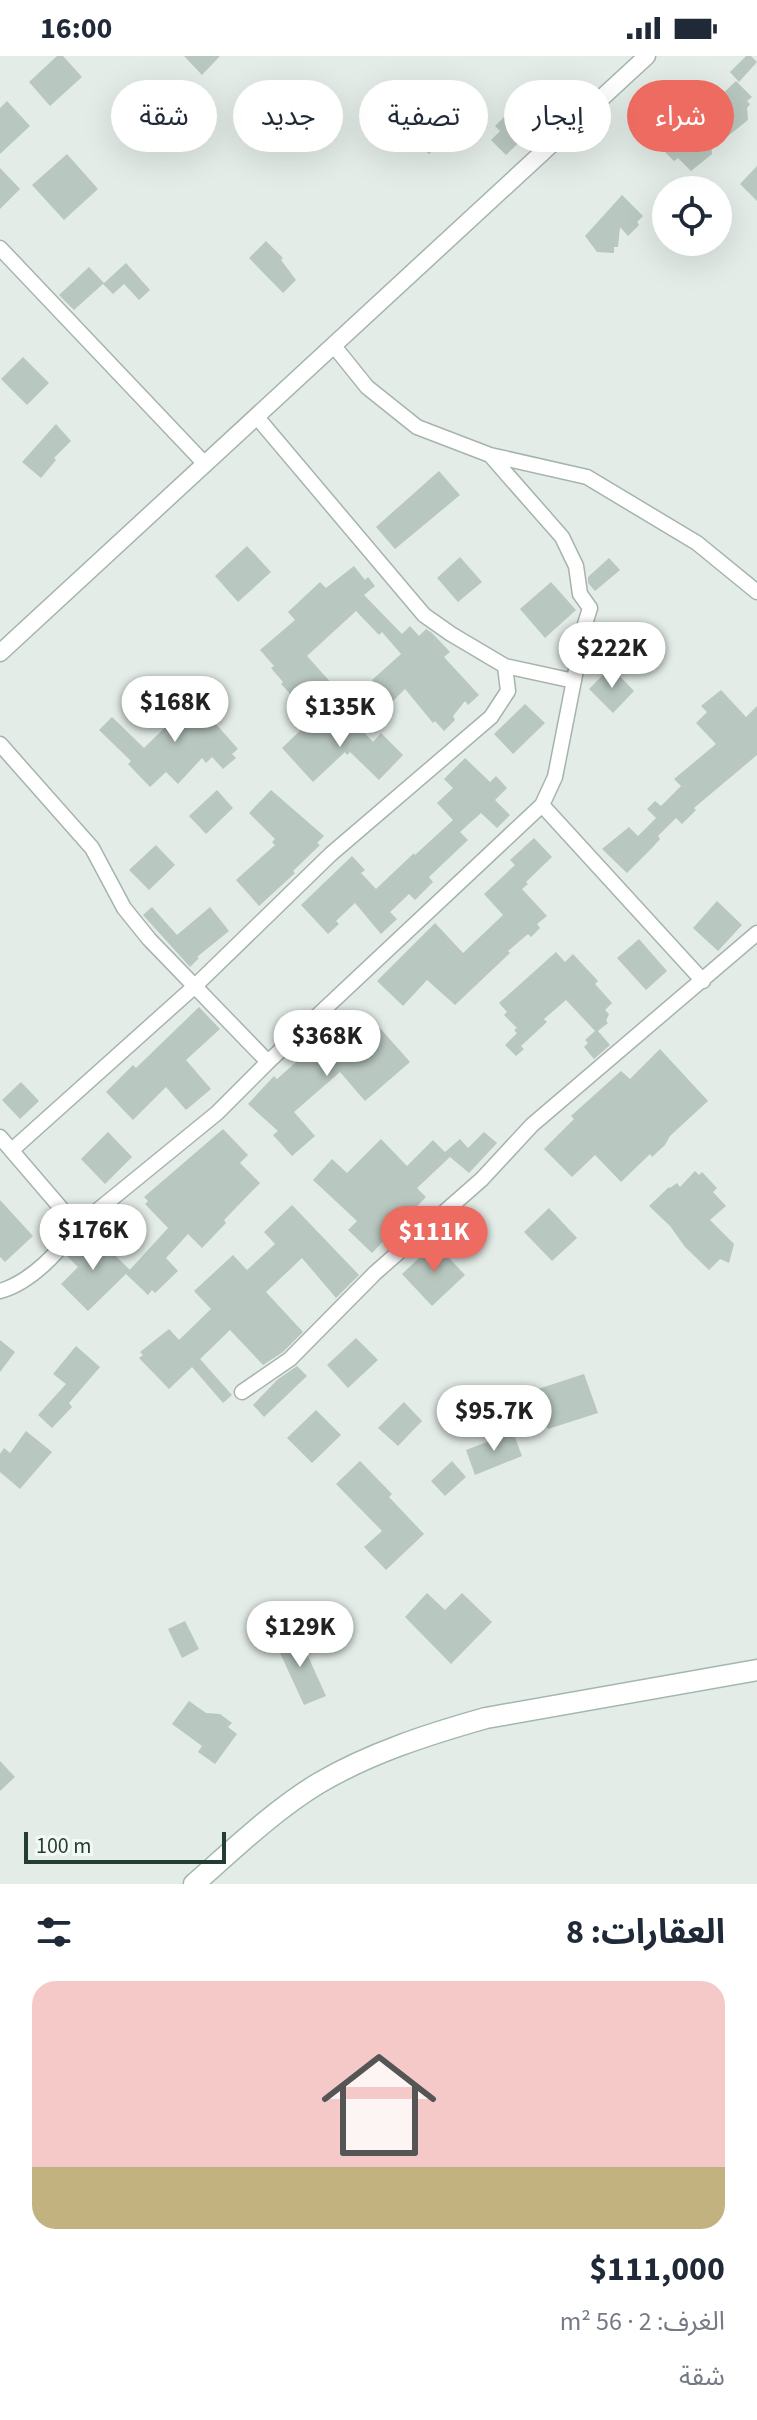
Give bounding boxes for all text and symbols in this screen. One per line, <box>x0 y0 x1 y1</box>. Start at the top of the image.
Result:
text: 16:00 <box>40 7 112 50</box>
chip: شقة <box>111 80 217 152</box>
chip: جديد <box>233 80 343 152</box>
chip: تصفية <box>359 80 488 152</box>
chip: إيجار <box>504 80 611 152</box>
chip: شراء <box>627 80 734 152</box>
map controls <box>652 176 732 256</box>
button: locate <box>652 176 732 256</box>
pin: $222K <box>556 622 668 690</box>
text: $222K <box>577 629 647 666</box>
pin: $168K <box>119 676 231 744</box>
pin: $135K <box>284 681 396 749</box>
text: $168K <box>140 683 210 720</box>
text: $135K <box>305 688 375 725</box>
pin: $368K <box>271 1010 383 1078</box>
text: $368K <box>292 1017 362 1054</box>
pin: $176K <box>37 1204 149 1272</box>
pin: $111K <box>378 1206 490 1274</box>
text: $176K <box>58 1211 128 1248</box>
text: $111K <box>399 1213 469 1250</box>
pin: $95.7K <box>429 1385 559 1453</box>
text: $95.7K <box>455 1392 533 1429</box>
pin: $129K <box>244 1601 356 1669</box>
text: $129K <box>265 1608 335 1645</box>
scale bar <box>24 1828 226 1864</box>
text: 100 m <box>36 1830 91 1862</box>
text: العقارات: 8 <box>566 1908 725 1957</box>
icon: filters <box>32 1910 76 1954</box>
icon: home <box>307 2033 451 2177</box>
text: $111,000 <box>589 2245 725 2294</box>
text: الغرف: 2 · 56 m² <box>560 2303 725 2340</box>
text: شقة <box>679 2358 725 2395</box>

